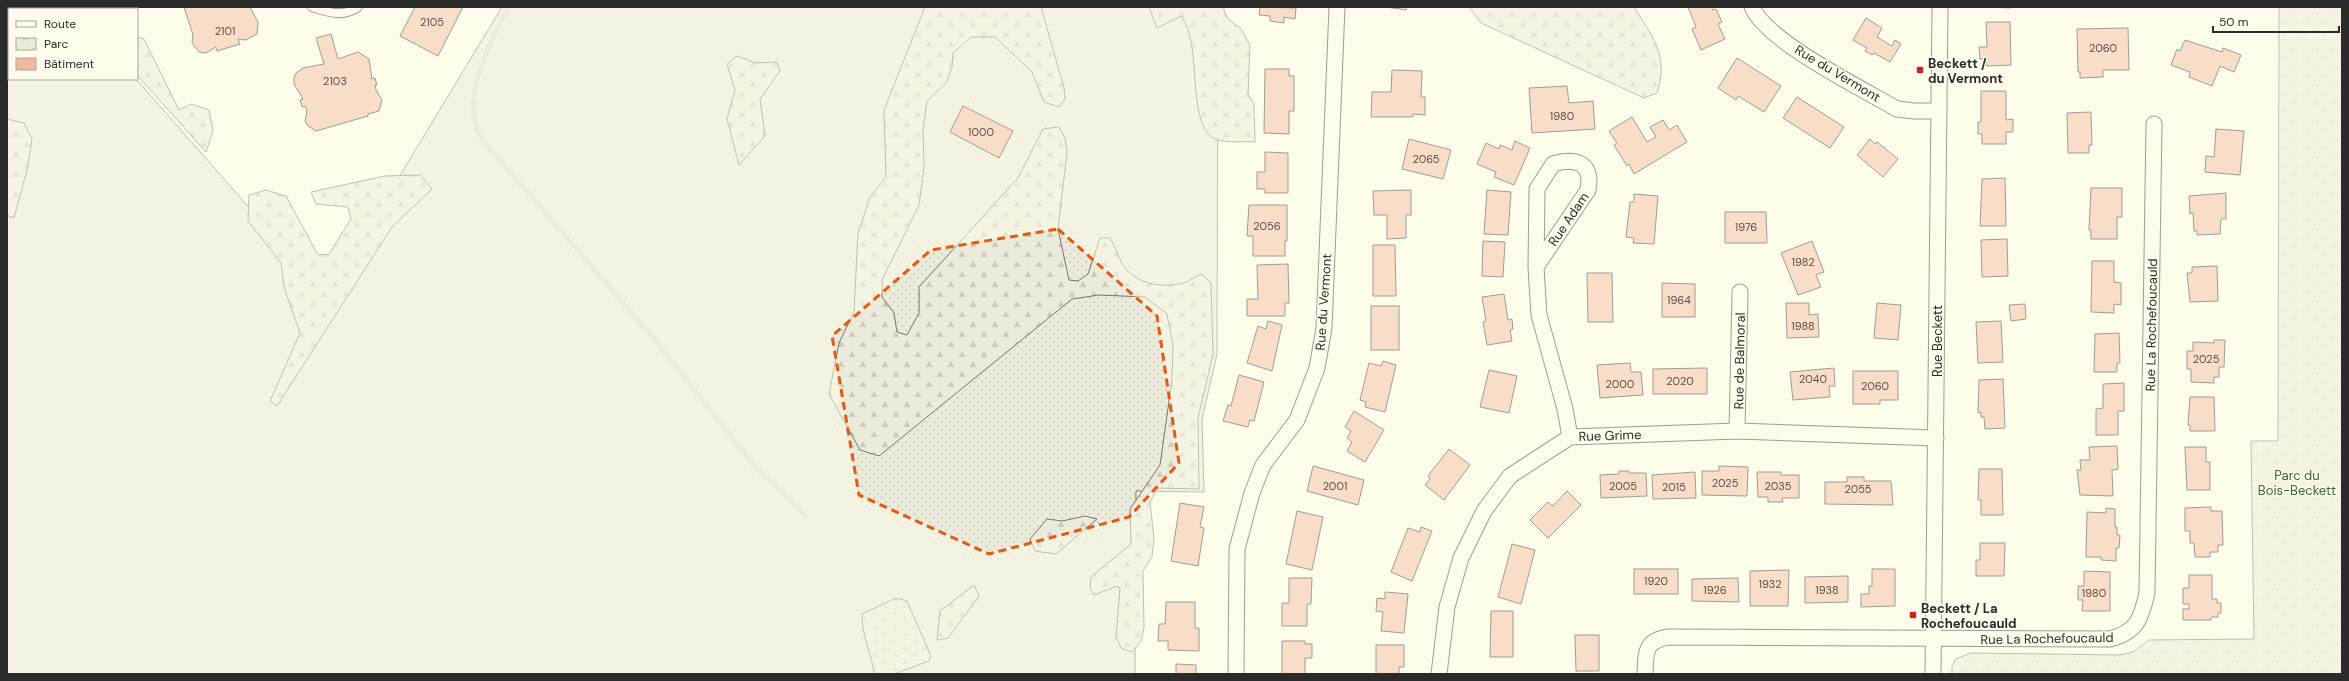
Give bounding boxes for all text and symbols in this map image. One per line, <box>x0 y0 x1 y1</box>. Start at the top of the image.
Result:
legend <box>8 8 138 80</box>
scale bar <box>2213 8 2339 34</box>
text: 50 m <box>2219 14 2248 30</box>
house number: 2105 <box>420 15 444 29</box>
text: Route <box>44 16 76 32</box>
house number: 2101 <box>215 24 235 38</box>
text: Parc <box>44 36 68 52</box>
street label: Rue du Vermont <box>1792 41 1884 106</box>
house number: 2060 <box>2089 41 2117 55</box>
place label: Beckett / du Vermont <box>1928 55 2003 87</box>
text: Bâtiment <box>44 56 95 72</box>
marker: Beckett / du Vermont <box>1915 65 1925 75</box>
house number: 2103 <box>323 74 347 88</box>
house number: 1980 <box>1550 109 1574 123</box>
house number: 1000 <box>968 125 994 139</box>
house number: 2065 <box>1412 152 1440 166</box>
street label: Rue Adam <box>1544 189 1593 249</box>
house number: 2056 <box>1253 219 1281 233</box>
house number: 1976 <box>1735 220 1757 234</box>
street label: Rue du Vermont <box>1312 253 1335 351</box>
house number: 1982 <box>1792 255 1815 269</box>
street label: Rue La Rochefoucauld <box>2142 258 2161 392</box>
house number: 1964 <box>1667 293 1691 307</box>
street label: Rue Beckett <box>1929 305 1946 377</box>
street label: Rue de Balmoral <box>1730 312 1749 410</box>
house number: 1988 <box>1791 319 1815 333</box>
house number: 2025 <box>2193 352 2220 366</box>
house number: 2040 <box>1799 372 1827 386</box>
house number: 2020 <box>1666 374 1694 388</box>
house number: 2000 <box>1606 377 1634 391</box>
house number: 2060 <box>1861 379 1889 393</box>
street label: Rue Grime <box>1578 426 1642 445</box>
park label: Parc du Bois-Beckett <box>2258 467 2336 499</box>
house number: 2025 <box>1712 476 1739 490</box>
house number: 2001 <box>1323 479 1347 493</box>
house number: 2005 <box>1609 479 1637 493</box>
house number: 2035 <box>1765 479 1792 493</box>
house number: 2015 <box>1662 480 1686 494</box>
house number: 2055 <box>1844 482 1872 496</box>
house number: 1920 <box>1644 574 1668 588</box>
house number: 1932 <box>1759 577 1782 591</box>
house number: 1926 <box>1703 583 1727 597</box>
house number: 1938 <box>1815 583 1839 597</box>
house number: 1980 <box>2082 586 2106 600</box>
place label: Beckett / La Rochefoucauld <box>1921 600 2017 632</box>
marker: Beckett / La Rochefoucauld <box>1908 610 1918 620</box>
street label: Rue La Rochefoucauld <box>1980 629 2114 648</box>

